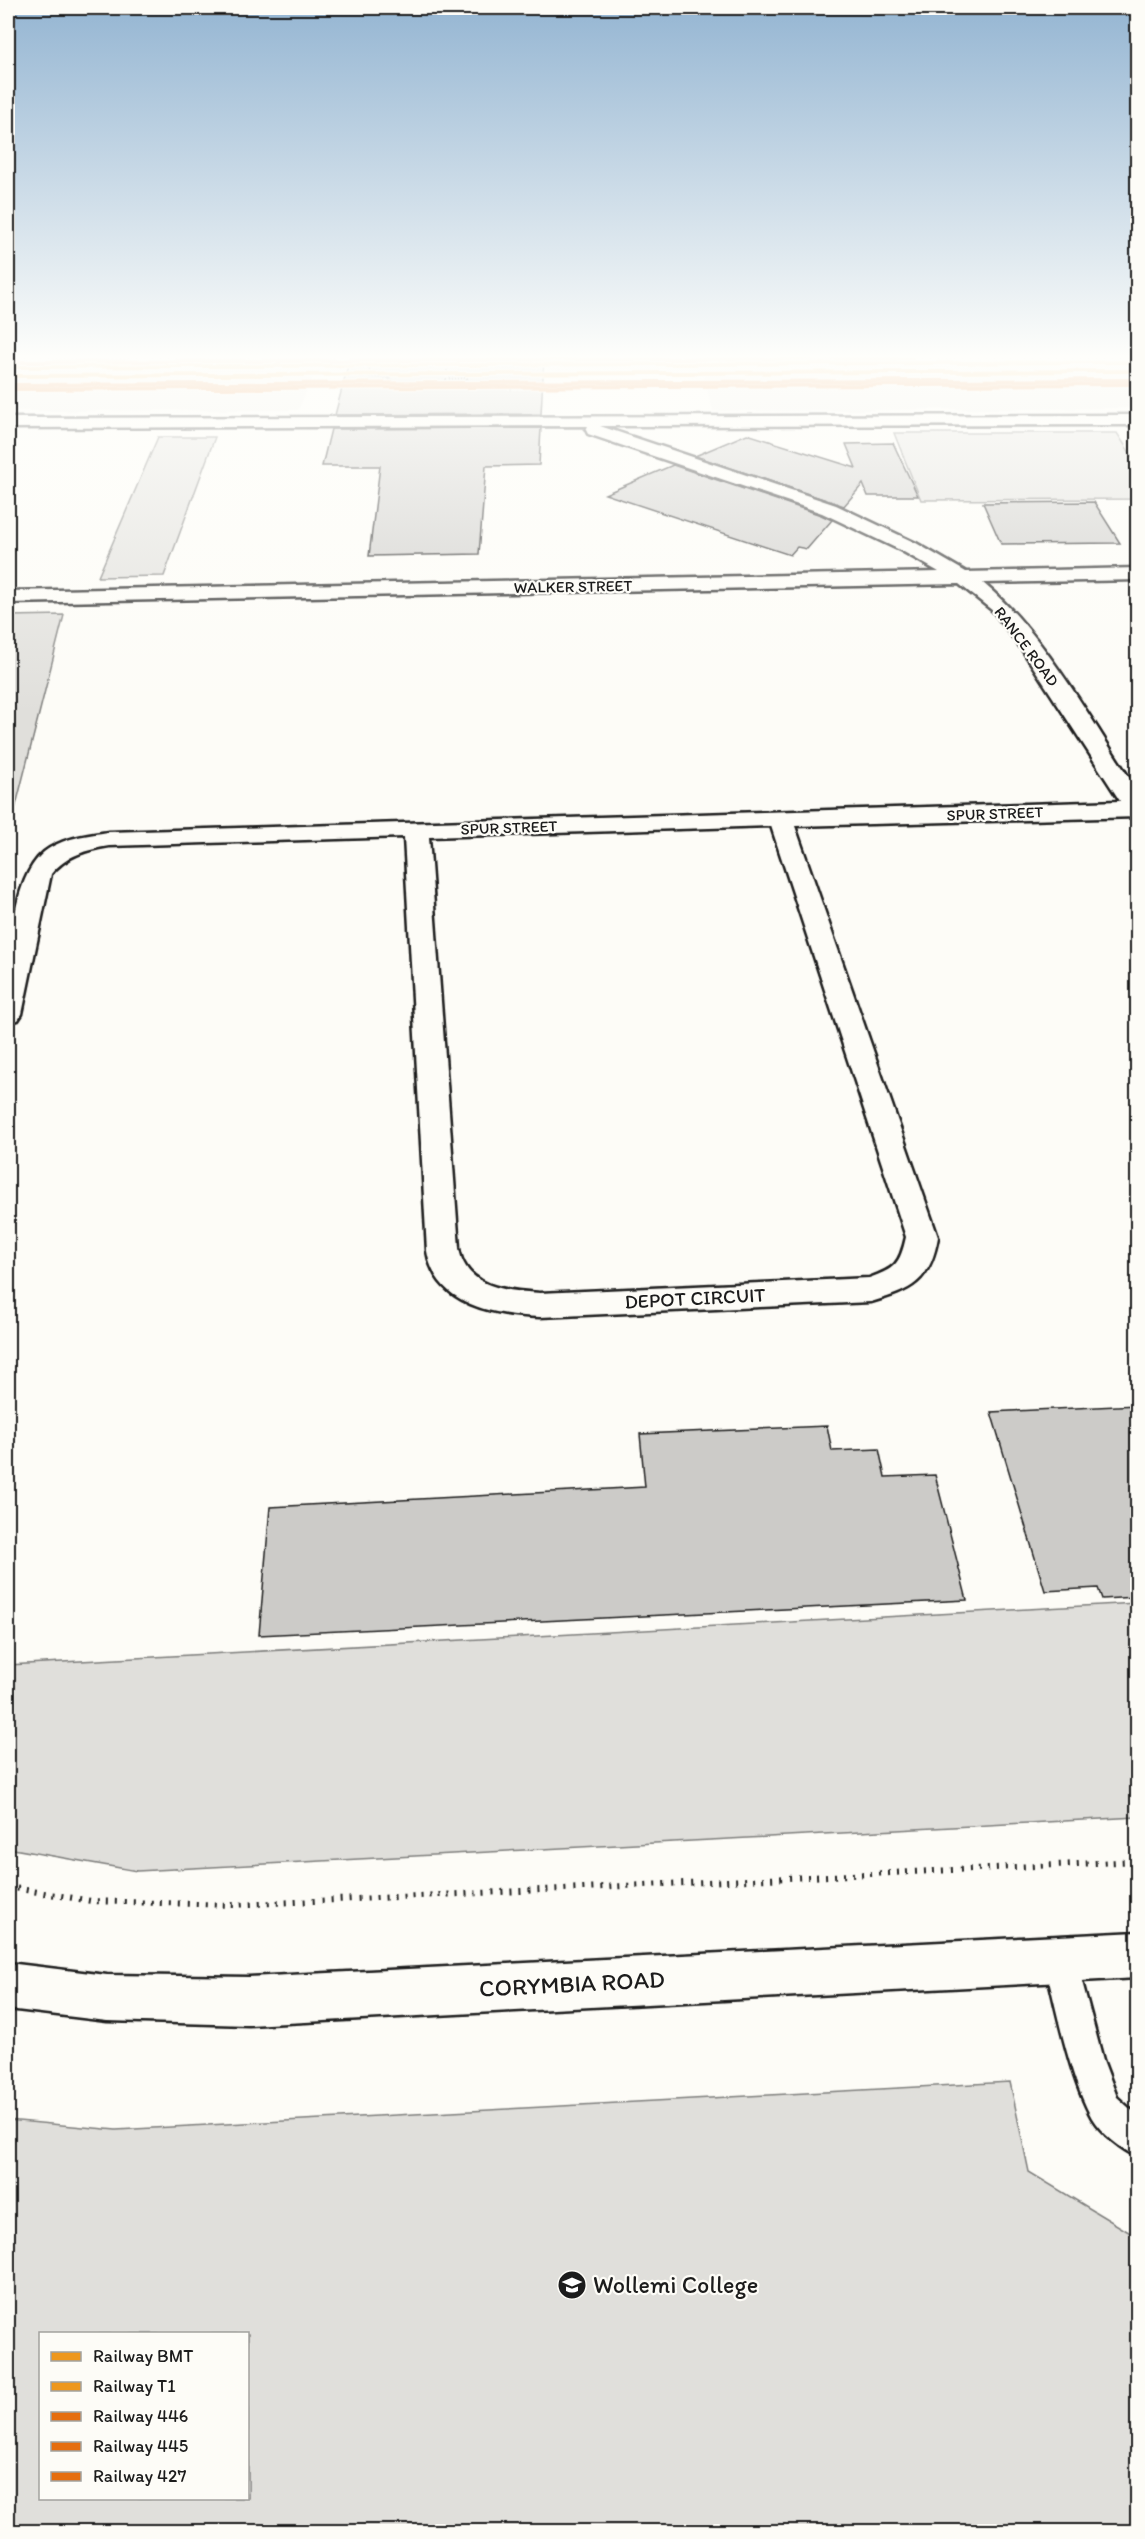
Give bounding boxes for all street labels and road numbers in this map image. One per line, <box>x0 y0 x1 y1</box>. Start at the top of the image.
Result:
street label: WALKER STREET <box>514 576 632 597</box>
street label: RANCE ROAD <box>990 603 1063 690</box>
street label: SPUR STREET <box>946 802 1044 825</box>
street label: SPUR STREET <box>460 816 558 839</box>
street label: DEPOT CIRCUIT <box>624 1282 766 1314</box>
street label: CORYMBIA ROAD <box>478 1964 666 2003</box>

